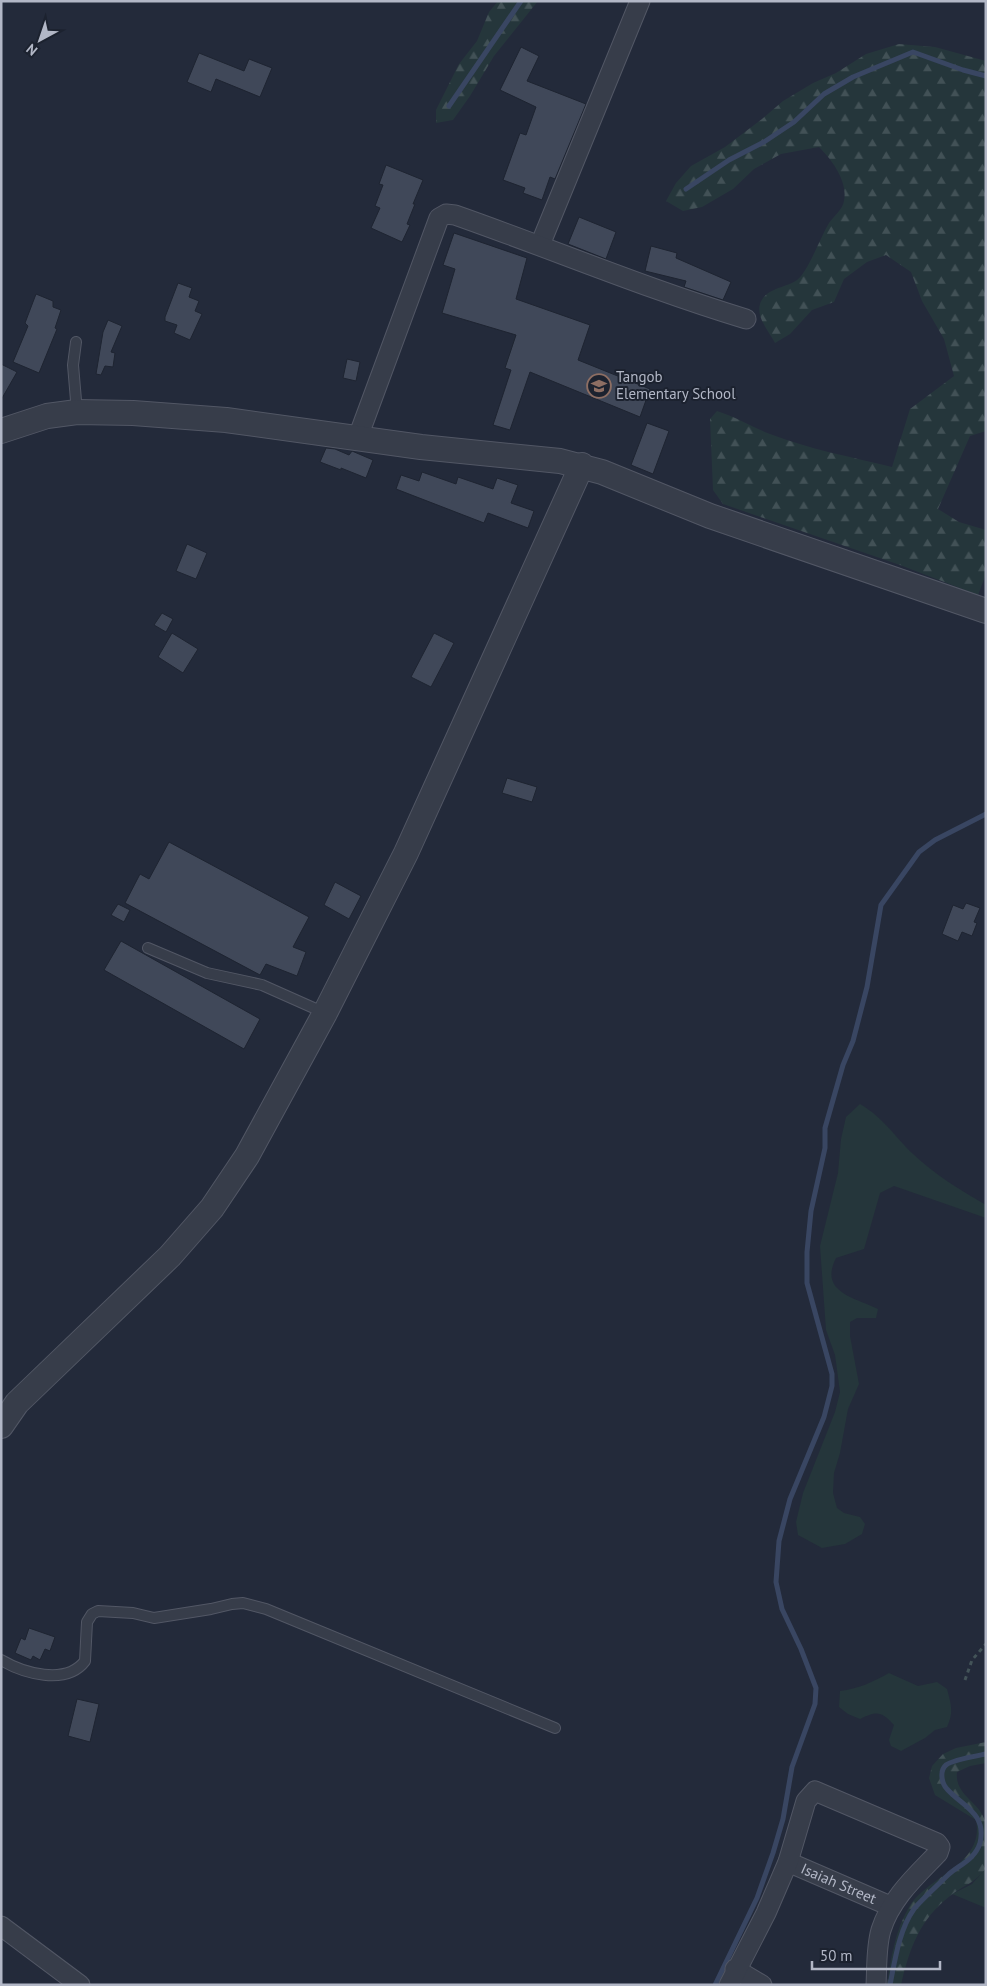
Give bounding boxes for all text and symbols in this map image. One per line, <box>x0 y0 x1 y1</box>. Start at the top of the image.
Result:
north arrow <box>15 15 65 65</box>
text: N <box>22 40 41 60</box>
place label: Tangob Elementary School <box>616 367 736 403</box>
school or university icon: Tangob Elementary School <box>586 373 612 399</box>
street label: Isaiah Street <box>798 1859 879 1908</box>
scale bar <box>812 1938 940 1970</box>
text: 50 m <box>820 1946 853 1965</box>

